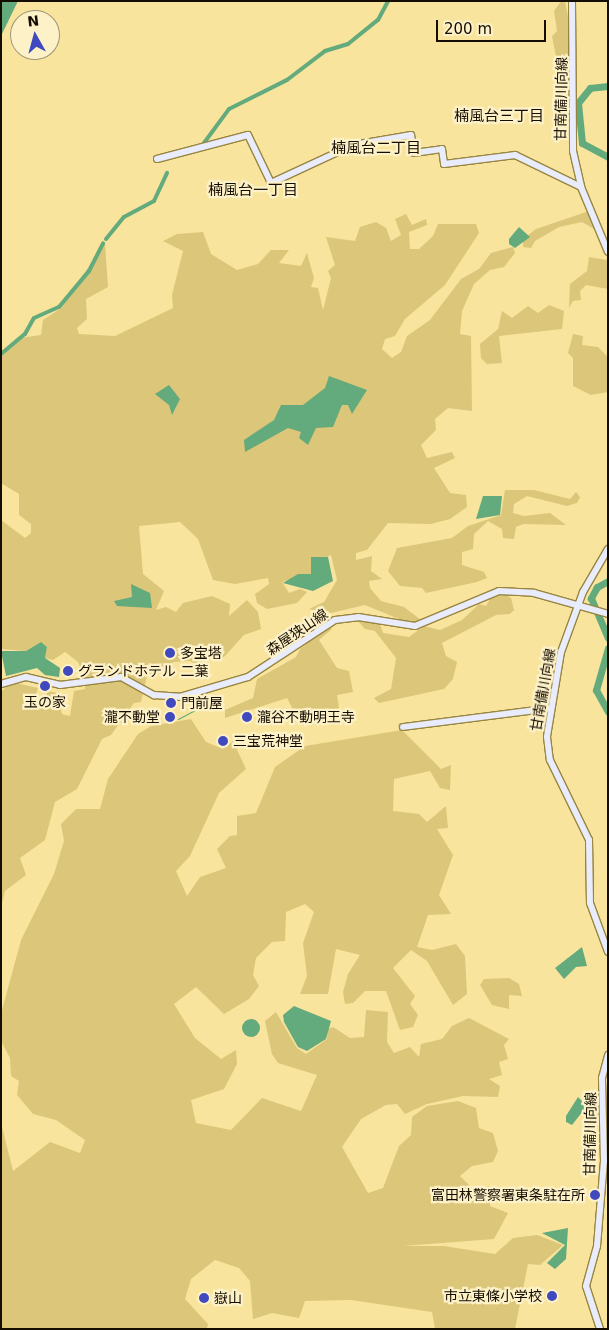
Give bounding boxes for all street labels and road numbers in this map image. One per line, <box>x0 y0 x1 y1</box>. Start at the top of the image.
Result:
street label: 甘南備川向線 <box>552 57 570 141</box>
street label: 森屋狭山線 <box>263 605 331 659</box>
street label: 甘南備川向線 <box>527 647 559 733</box>
street label: 甘南備川向線 <box>581 1092 599 1176</box>

